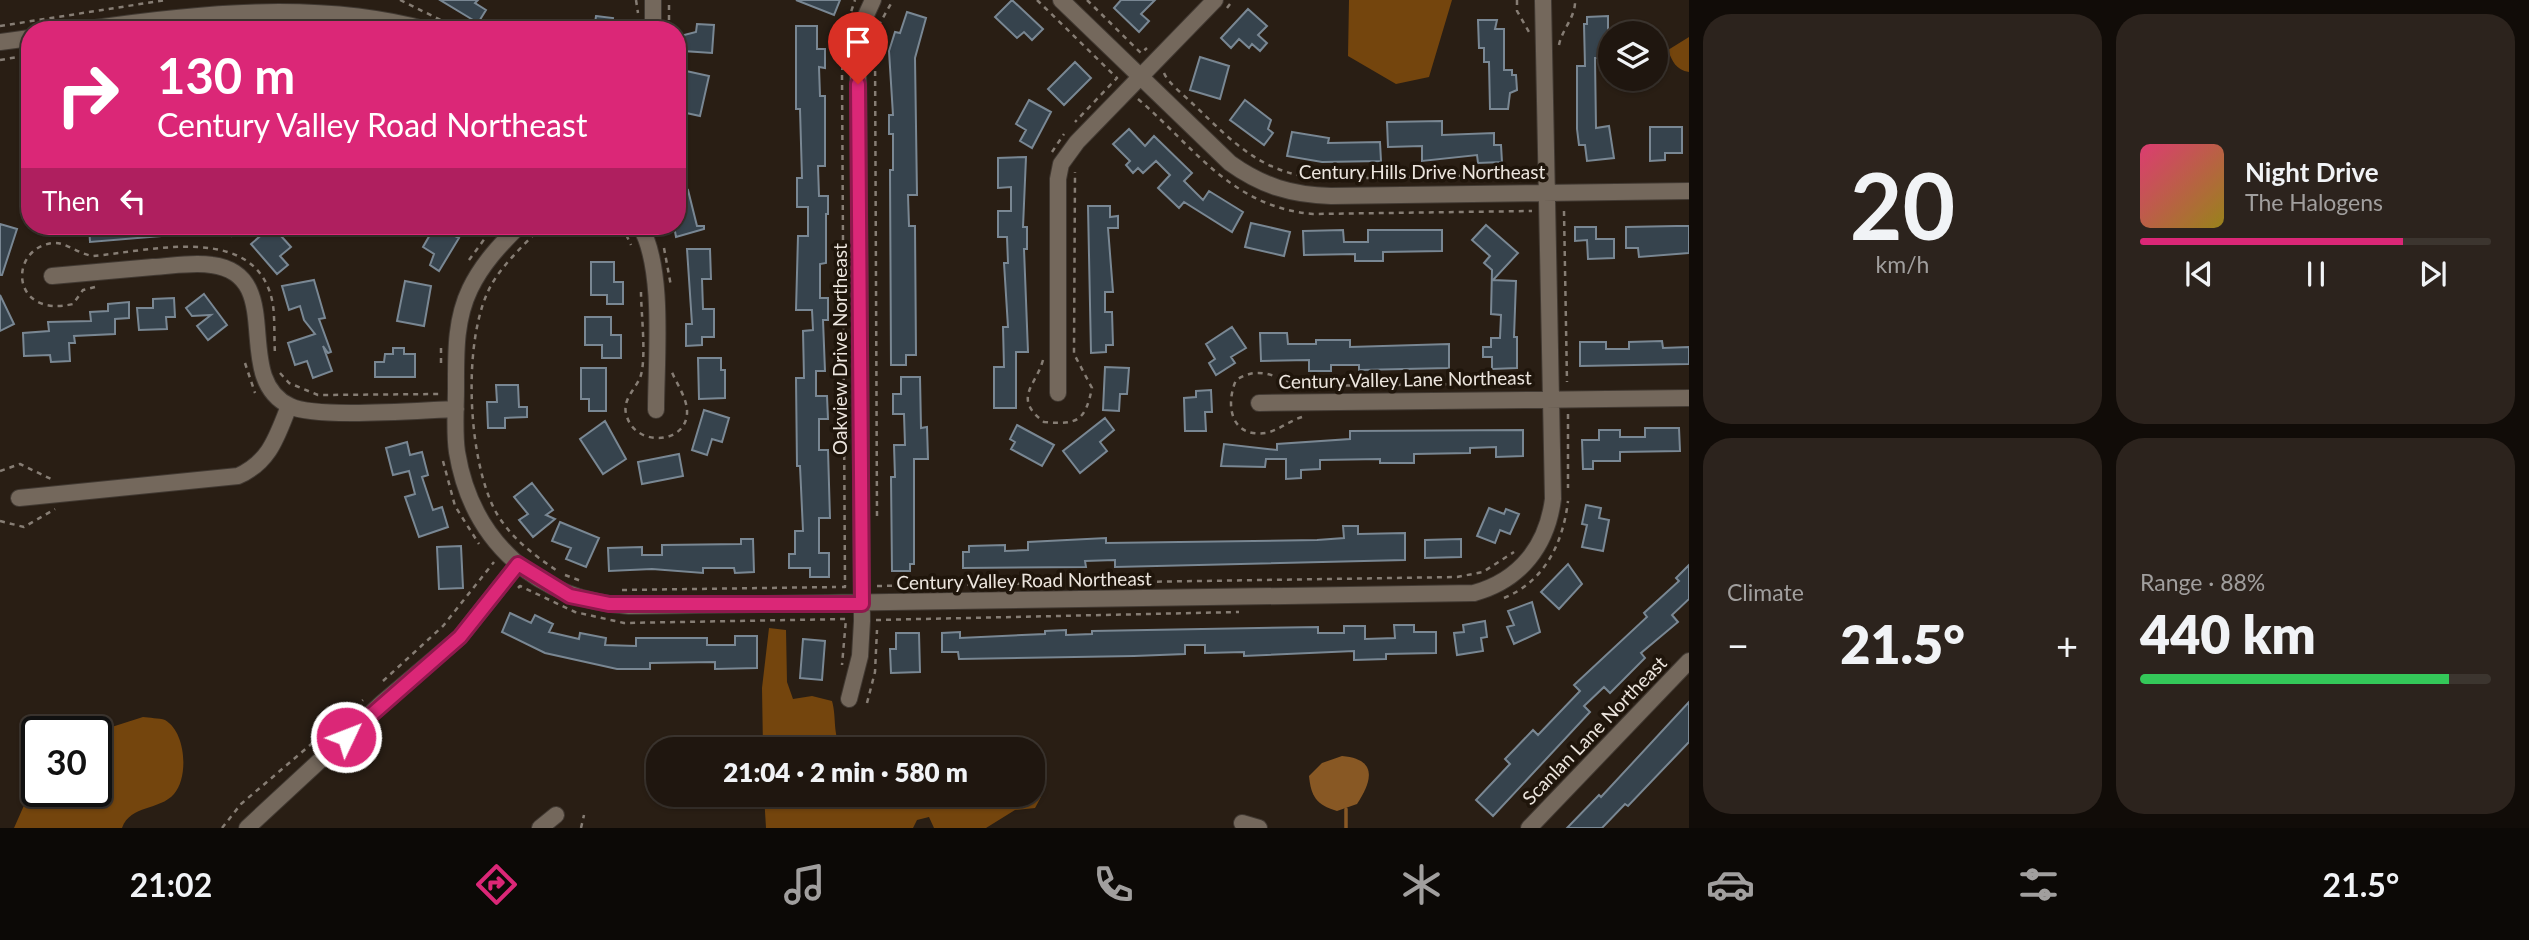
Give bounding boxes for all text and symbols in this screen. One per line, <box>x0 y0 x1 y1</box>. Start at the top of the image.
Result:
pin <box>828 12.0 888 84</box>
map controls <box>1598 21 1668 91</box>
button: layers <box>1598 21 1668 91</box>
icon: arrive <box>839 23 877 61</box>
text: 130 m <box>157 46 295 104</box>
icon: right <box>42 49 133 140</box>
text: Century Valley Road Northeast <box>157 105 587 144</box>
text: 20 <box>1850 150 1955 259</box>
text: Night Drive <box>2245 156 2379 188</box>
street label: Century Hills Drive Northeast <box>1299 160 1545 183</box>
icon: left <box>114 182 152 220</box>
text: Then <box>42 185 100 217</box>
text: The Halogens <box>2245 188 2383 216</box>
street label: Oakview Drive Northeast <box>828 243 851 455</box>
text: km/h <box>1876 250 1929 278</box>
icon: previous <box>2180 255 2218 293</box>
icon: pause <box>2297 255 2335 293</box>
icon: next <box>2414 255 2452 293</box>
street label: Century Valley Lane Northeast <box>1278 365 1532 393</box>
street label: Century Valley Road Northeast <box>896 566 1152 594</box>
text: Range · 88% <box>2140 568 2265 596</box>
text: Climate <box>1727 578 1804 606</box>
text: 440 km <box>2140 603 2316 665</box>
text: 21.5° <box>1840 613 1965 675</box>
text: − <box>1727 622 1749 668</box>
text: + <box>2056 622 2078 668</box>
street label: Scanlan Lane Northeast <box>1517 651 1671 809</box>
position arrow <box>309 700 383 774</box>
speed limit sign: 30 <box>21 716 112 807</box>
text: 21:04 · 2 min · 580 m <box>723 756 968 788</box>
icon: directions <box>472 860 521 909</box>
icon: music <box>780 860 829 909</box>
icon: phone <box>1089 860 1138 909</box>
icon: climate <box>1397 860 1446 909</box>
icon: car <box>1706 860 1755 909</box>
icon: filters <box>2014 860 2063 909</box>
text: 21:02 <box>130 865 212 904</box>
text: 21.5° <box>2323 865 2399 904</box>

